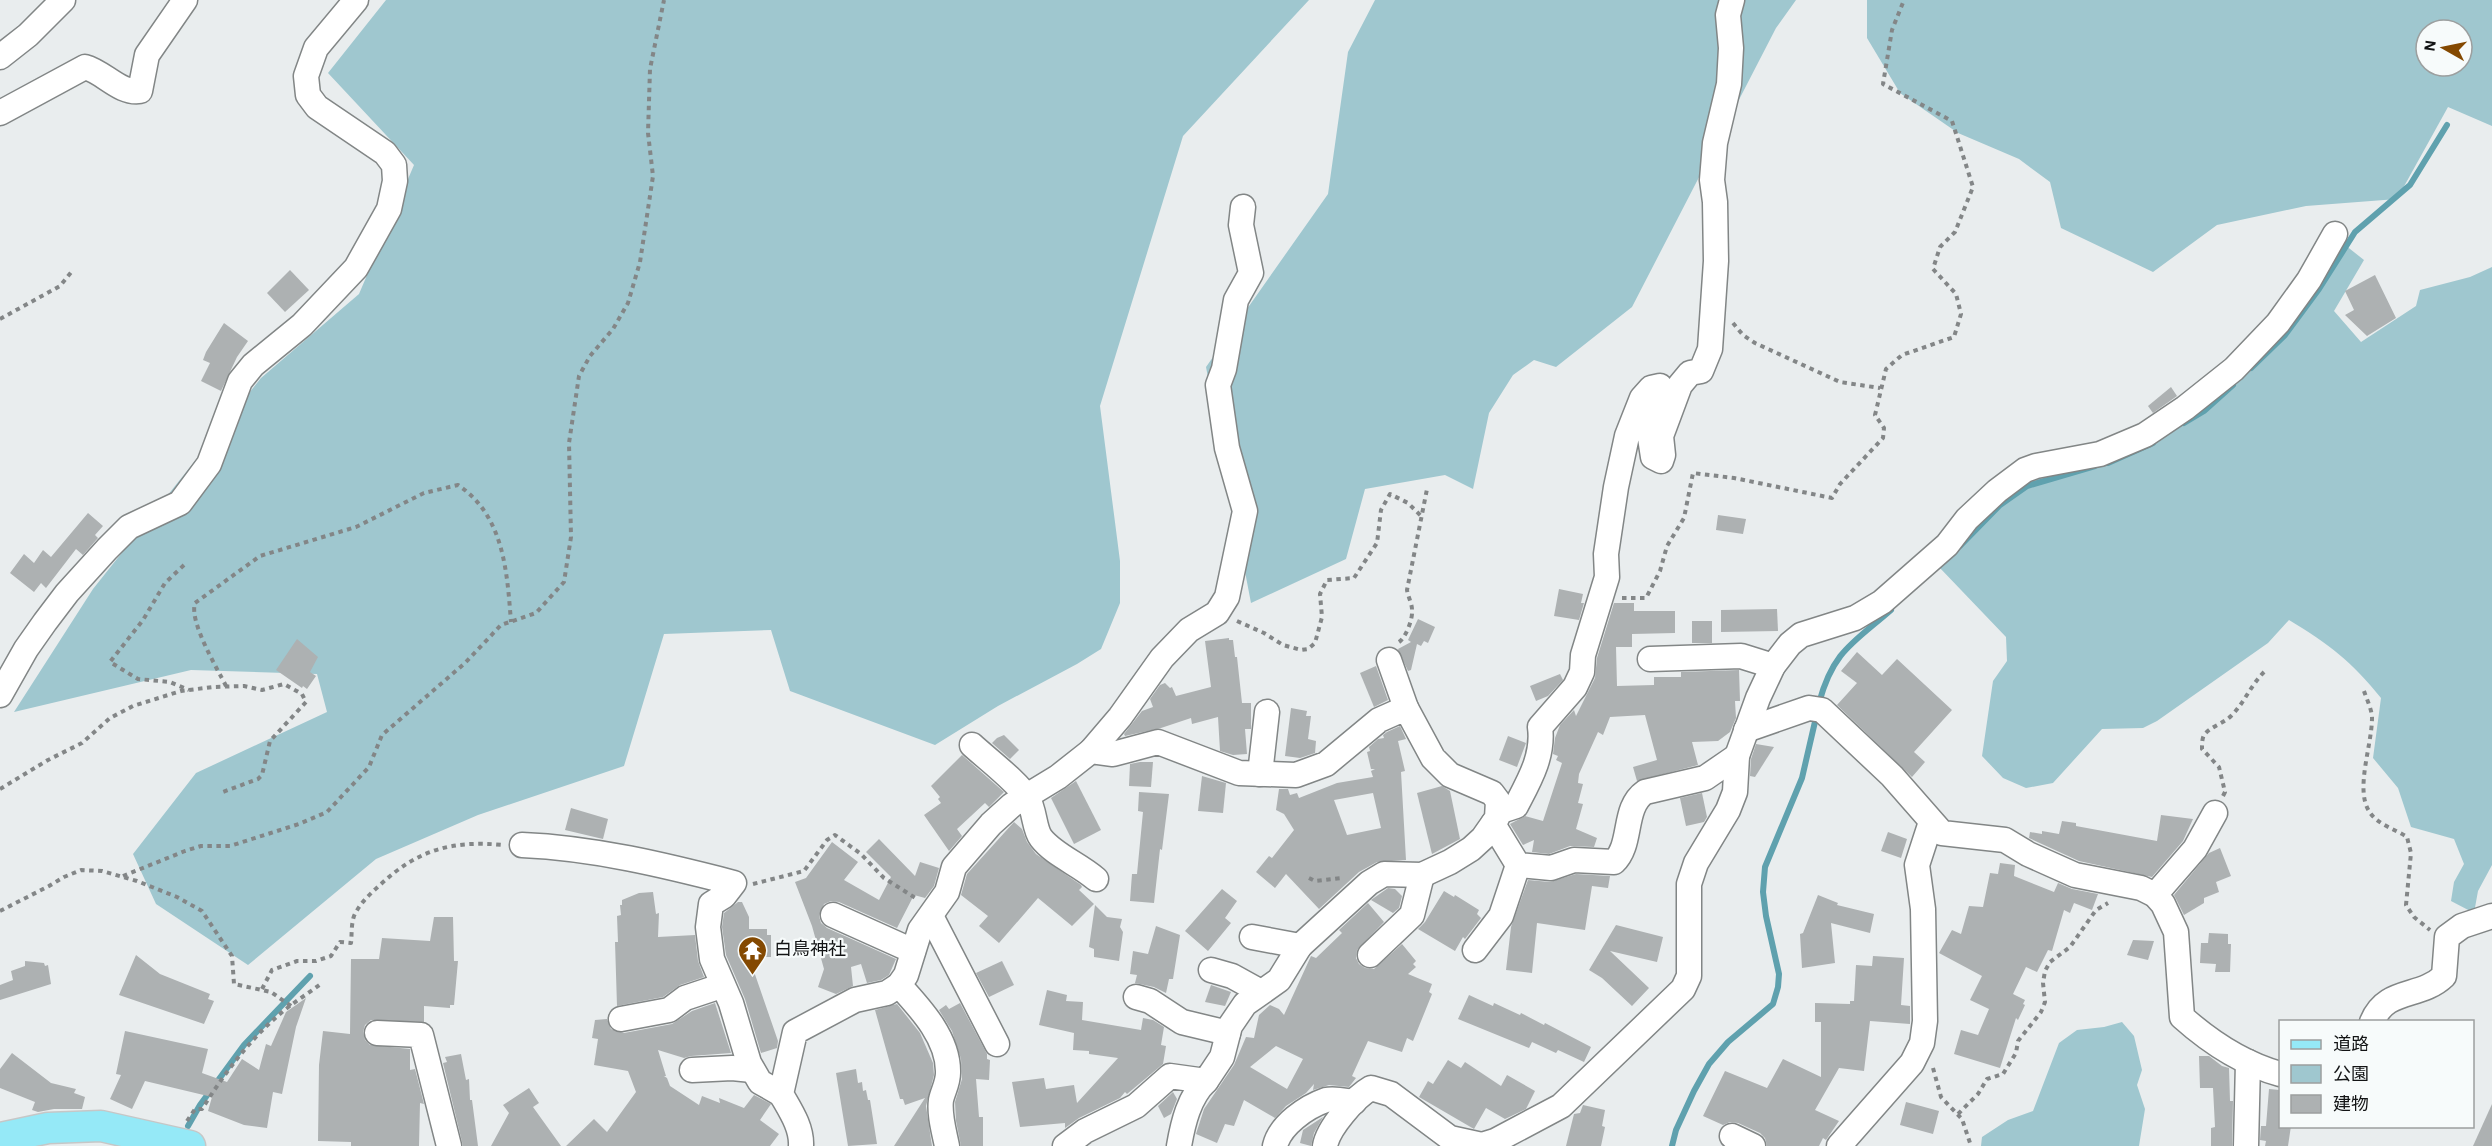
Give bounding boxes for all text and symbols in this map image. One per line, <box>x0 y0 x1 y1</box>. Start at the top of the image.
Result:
north arrow <box>2414 18 2474 78</box>
text: N <box>2421 39 2439 53</box>
temple icon: 白鳥神社 <box>737 934 769 976</box>
place label: 白鳥神社 <box>774 939 846 959</box>
legend <box>2279 1020 2474 1128</box>
text: 道路 <box>2333 1034 2369 1054</box>
text: 公園 <box>2333 1065 2369 1084</box>
text: 建物 <box>2333 1094 2369 1114</box>

